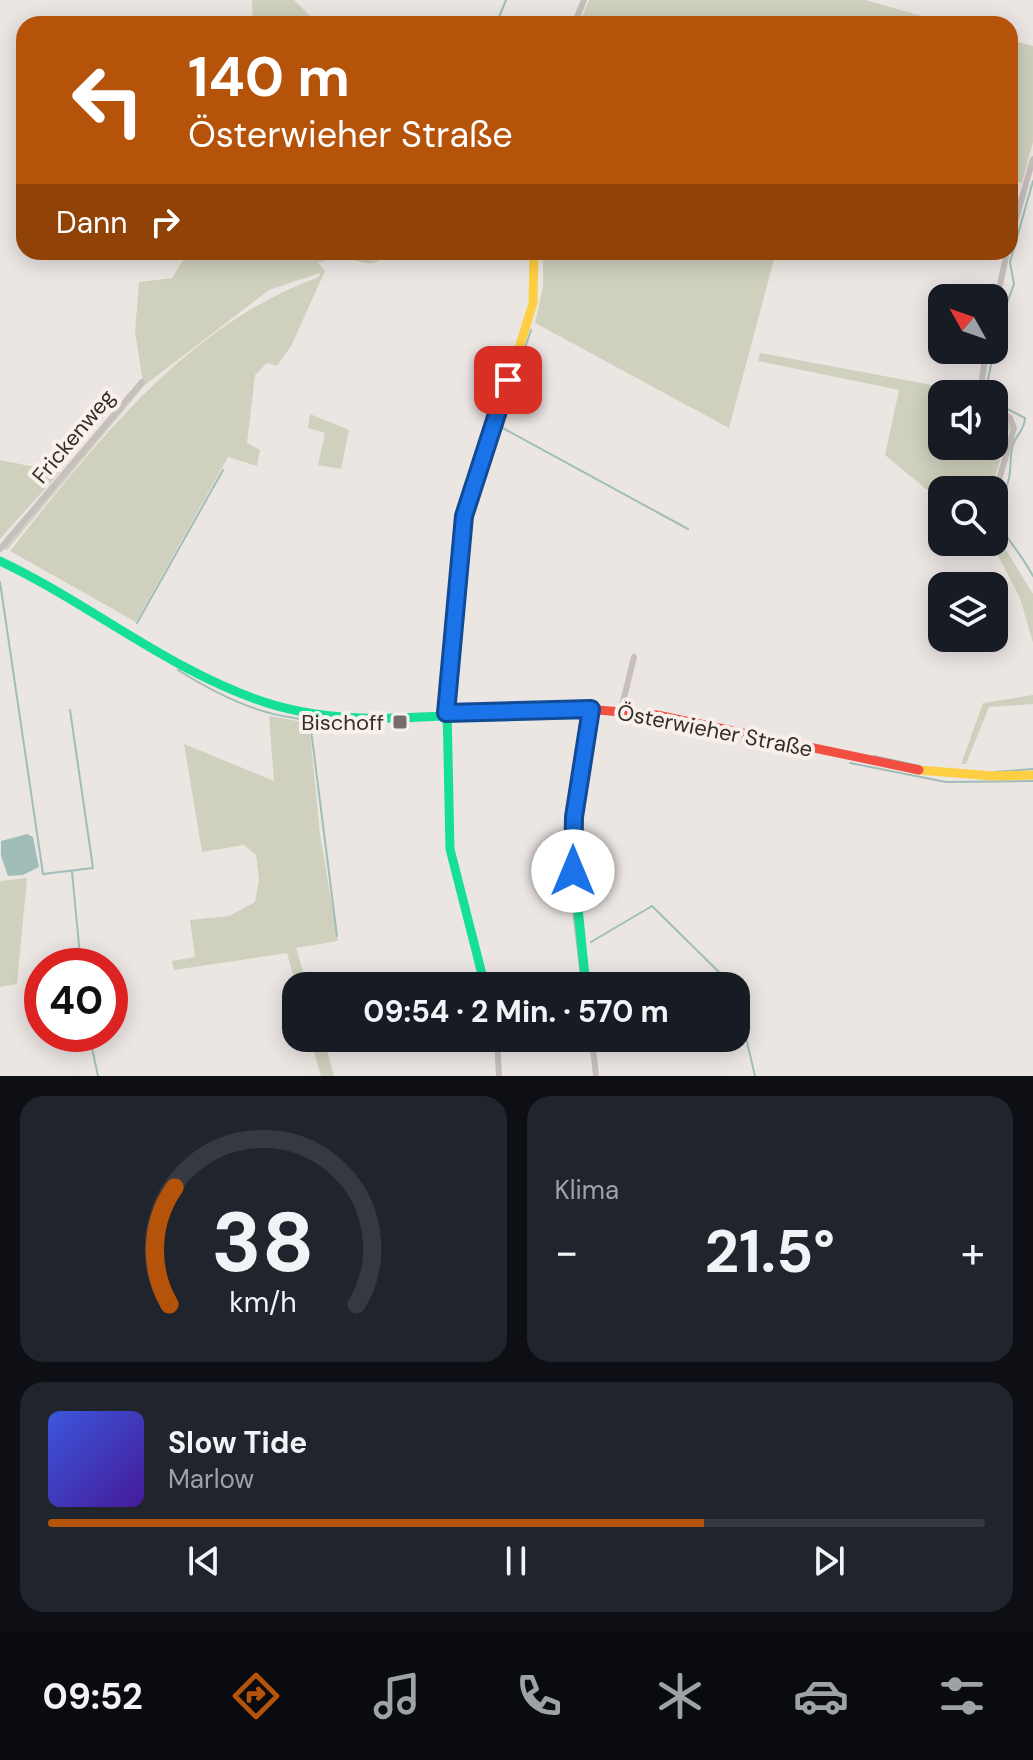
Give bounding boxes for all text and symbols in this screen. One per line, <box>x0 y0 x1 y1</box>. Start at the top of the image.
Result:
text: 140 m <box>188 40 350 113</box>
icon: left <box>56 48 160 152</box>
text: Österwieher Straße <box>188 111 513 158</box>
icon: right <box>143 200 187 244</box>
text: Dann <box>56 203 127 242</box>
north arrow <box>928 284 1008 364</box>
map controls <box>928 284 1008 652</box>
pin <box>474 346 542 414</box>
icon: arrive <box>486 358 530 402</box>
button: sound <box>928 380 1008 460</box>
street label: Frickenweg <box>26 383 121 489</box>
button: search <box>928 476 1008 556</box>
button: layers <box>928 572 1008 652</box>
street label: Österwieher Straße <box>615 697 815 764</box>
place label: Bischoff <box>301 708 384 737</box>
marker: Bischoff <box>391 713 409 731</box>
position arrow <box>531 829 615 913</box>
speed limit sign: 40 <box>24 948 128 1052</box>
text: 09:54 · 2 Min. · 570 m <box>363 992 669 1031</box>
text: Klima <box>555 1173 619 1207</box>
text: 38 <box>212 1188 315 1297</box>
text: 21.5° <box>704 1212 835 1291</box>
text: − <box>555 1223 579 1281</box>
text: + <box>961 1223 985 1281</box>
text: km/h <box>229 1284 297 1321</box>
text: Slow Tide <box>168 1423 307 1462</box>
text: Marlow <box>168 1462 254 1496</box>
icon: previous <box>182 1539 226 1583</box>
icon: pause <box>494 1539 538 1583</box>
icon: next <box>807 1539 851 1583</box>
icon: directions <box>228 1668 284 1724</box>
icon: music <box>369 1668 425 1724</box>
icon: phone <box>511 1668 567 1724</box>
icon: climate <box>652 1668 708 1724</box>
icon: car <box>793 1668 849 1724</box>
icon: filters <box>934 1668 990 1724</box>
text: 09:52 <box>43 1673 143 1720</box>

